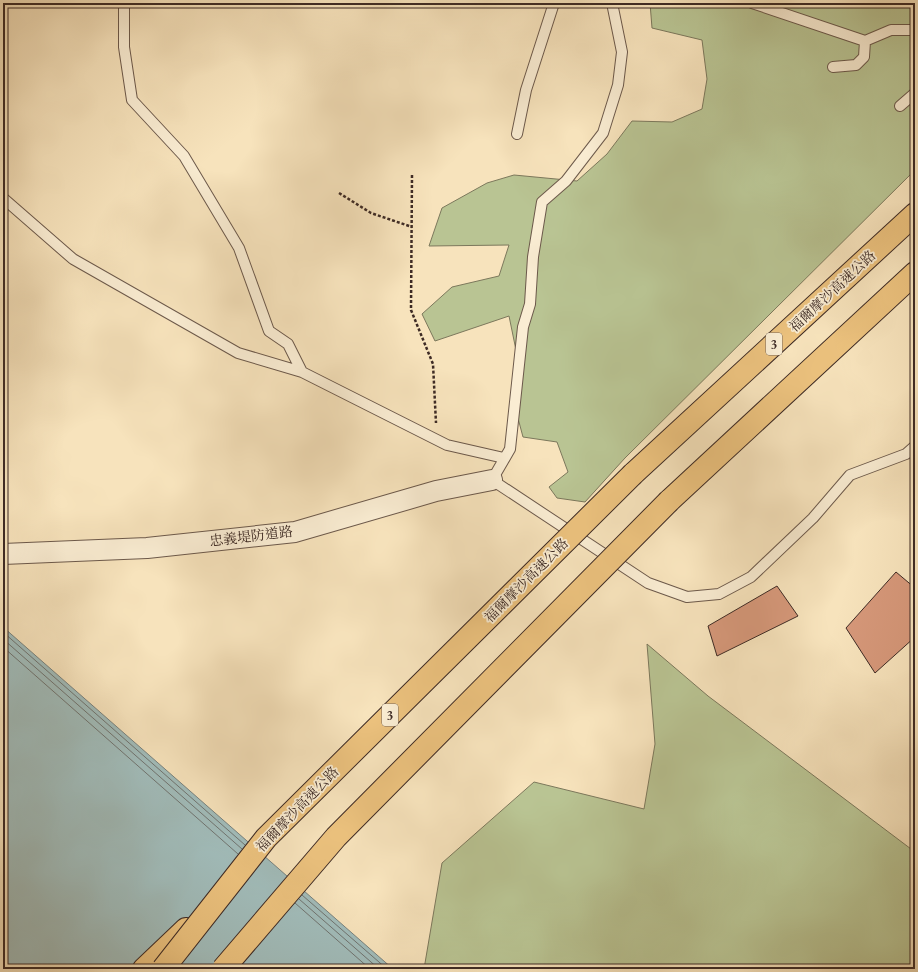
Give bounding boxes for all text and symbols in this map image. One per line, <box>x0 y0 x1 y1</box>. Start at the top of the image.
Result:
street label: 福爾摩沙高速公路 <box>785 246 879 336</box>
road number: 3 <box>766 333 782 355</box>
street label: 忠義堤防道路 <box>208 522 294 550</box>
street label: 福爾摩沙高速公路 <box>480 534 572 626</box>
road number: 3 <box>382 704 398 726</box>
street label: 福爾摩沙高速公路 <box>252 762 342 856</box>

